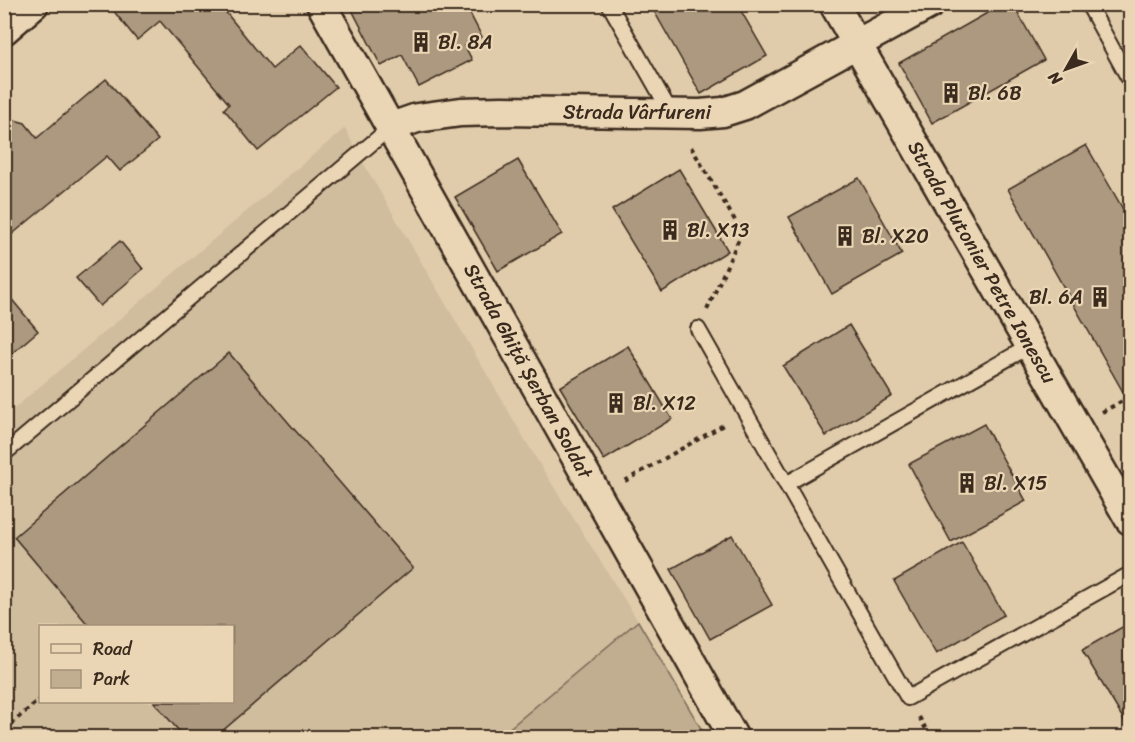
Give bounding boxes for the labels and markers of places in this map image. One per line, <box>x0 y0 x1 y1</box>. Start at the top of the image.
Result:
place label: Bl. 8A <box>438 25 493 60</box>
building icon: Bl. 8A <box>409 30 433 54</box>
place label: Bl. 6B <box>968 76 1022 111</box>
building icon: Bl. 6B <box>939 81 963 105</box>
place label: Bl. X13 <box>687 213 749 248</box>
building icon: Bl. X13 <box>658 218 682 242</box>
place label: Bl. X20 <box>862 219 929 254</box>
building icon: Bl. X20 <box>833 224 857 248</box>
place label: Bl. 6A <box>1029 280 1083 315</box>
building icon: Bl. 6A <box>1088 285 1112 309</box>
place label: Bl. X12 <box>633 386 696 421</box>
building icon: Bl. X12 <box>604 391 628 415</box>
place label: Bl. X15 <box>984 466 1048 501</box>
building icon: Bl. X15 <box>955 471 979 495</box>

